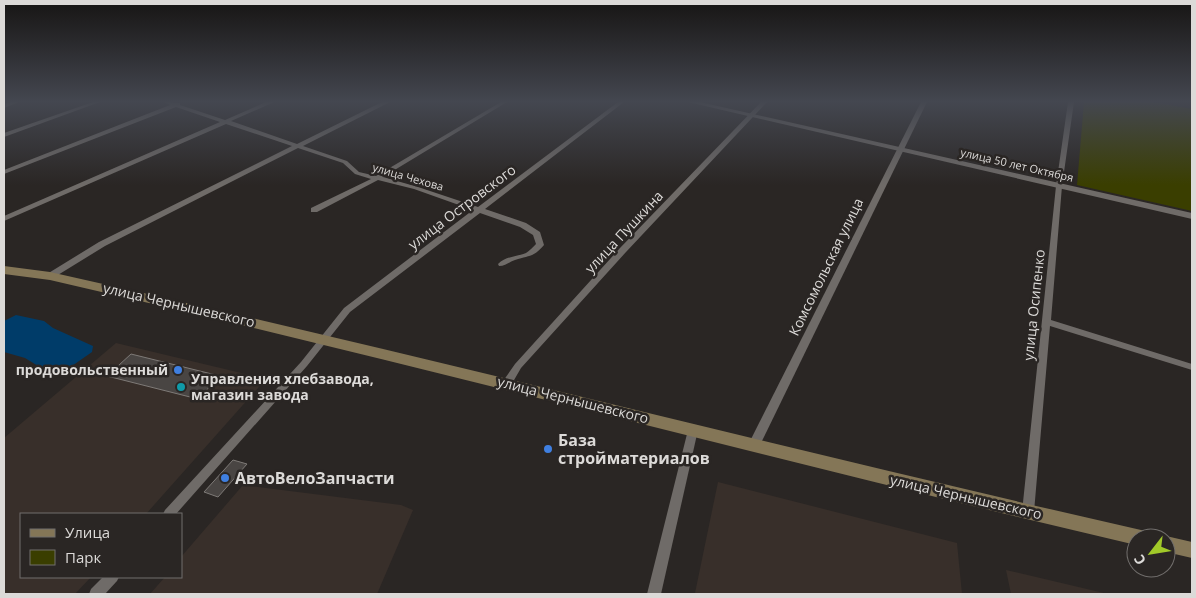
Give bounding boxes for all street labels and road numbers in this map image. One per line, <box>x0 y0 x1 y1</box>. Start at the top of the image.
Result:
street label: улица 50 лет Октября <box>959 144 1075 185</box>
street label: улица Чехова <box>371 159 445 194</box>
street label: улица Островского <box>404 160 519 253</box>
street label: улица Пушкина <box>580 186 667 277</box>
street label: Комсомольская улица <box>784 195 867 339</box>
street label: улица Осипенко <box>1018 248 1049 361</box>
street label: улица Чернышевского <box>101 278 257 331</box>
street label: улица Чернышевского <box>496 372 651 427</box>
street label: улица Чернышевского <box>888 470 1044 523</box>

